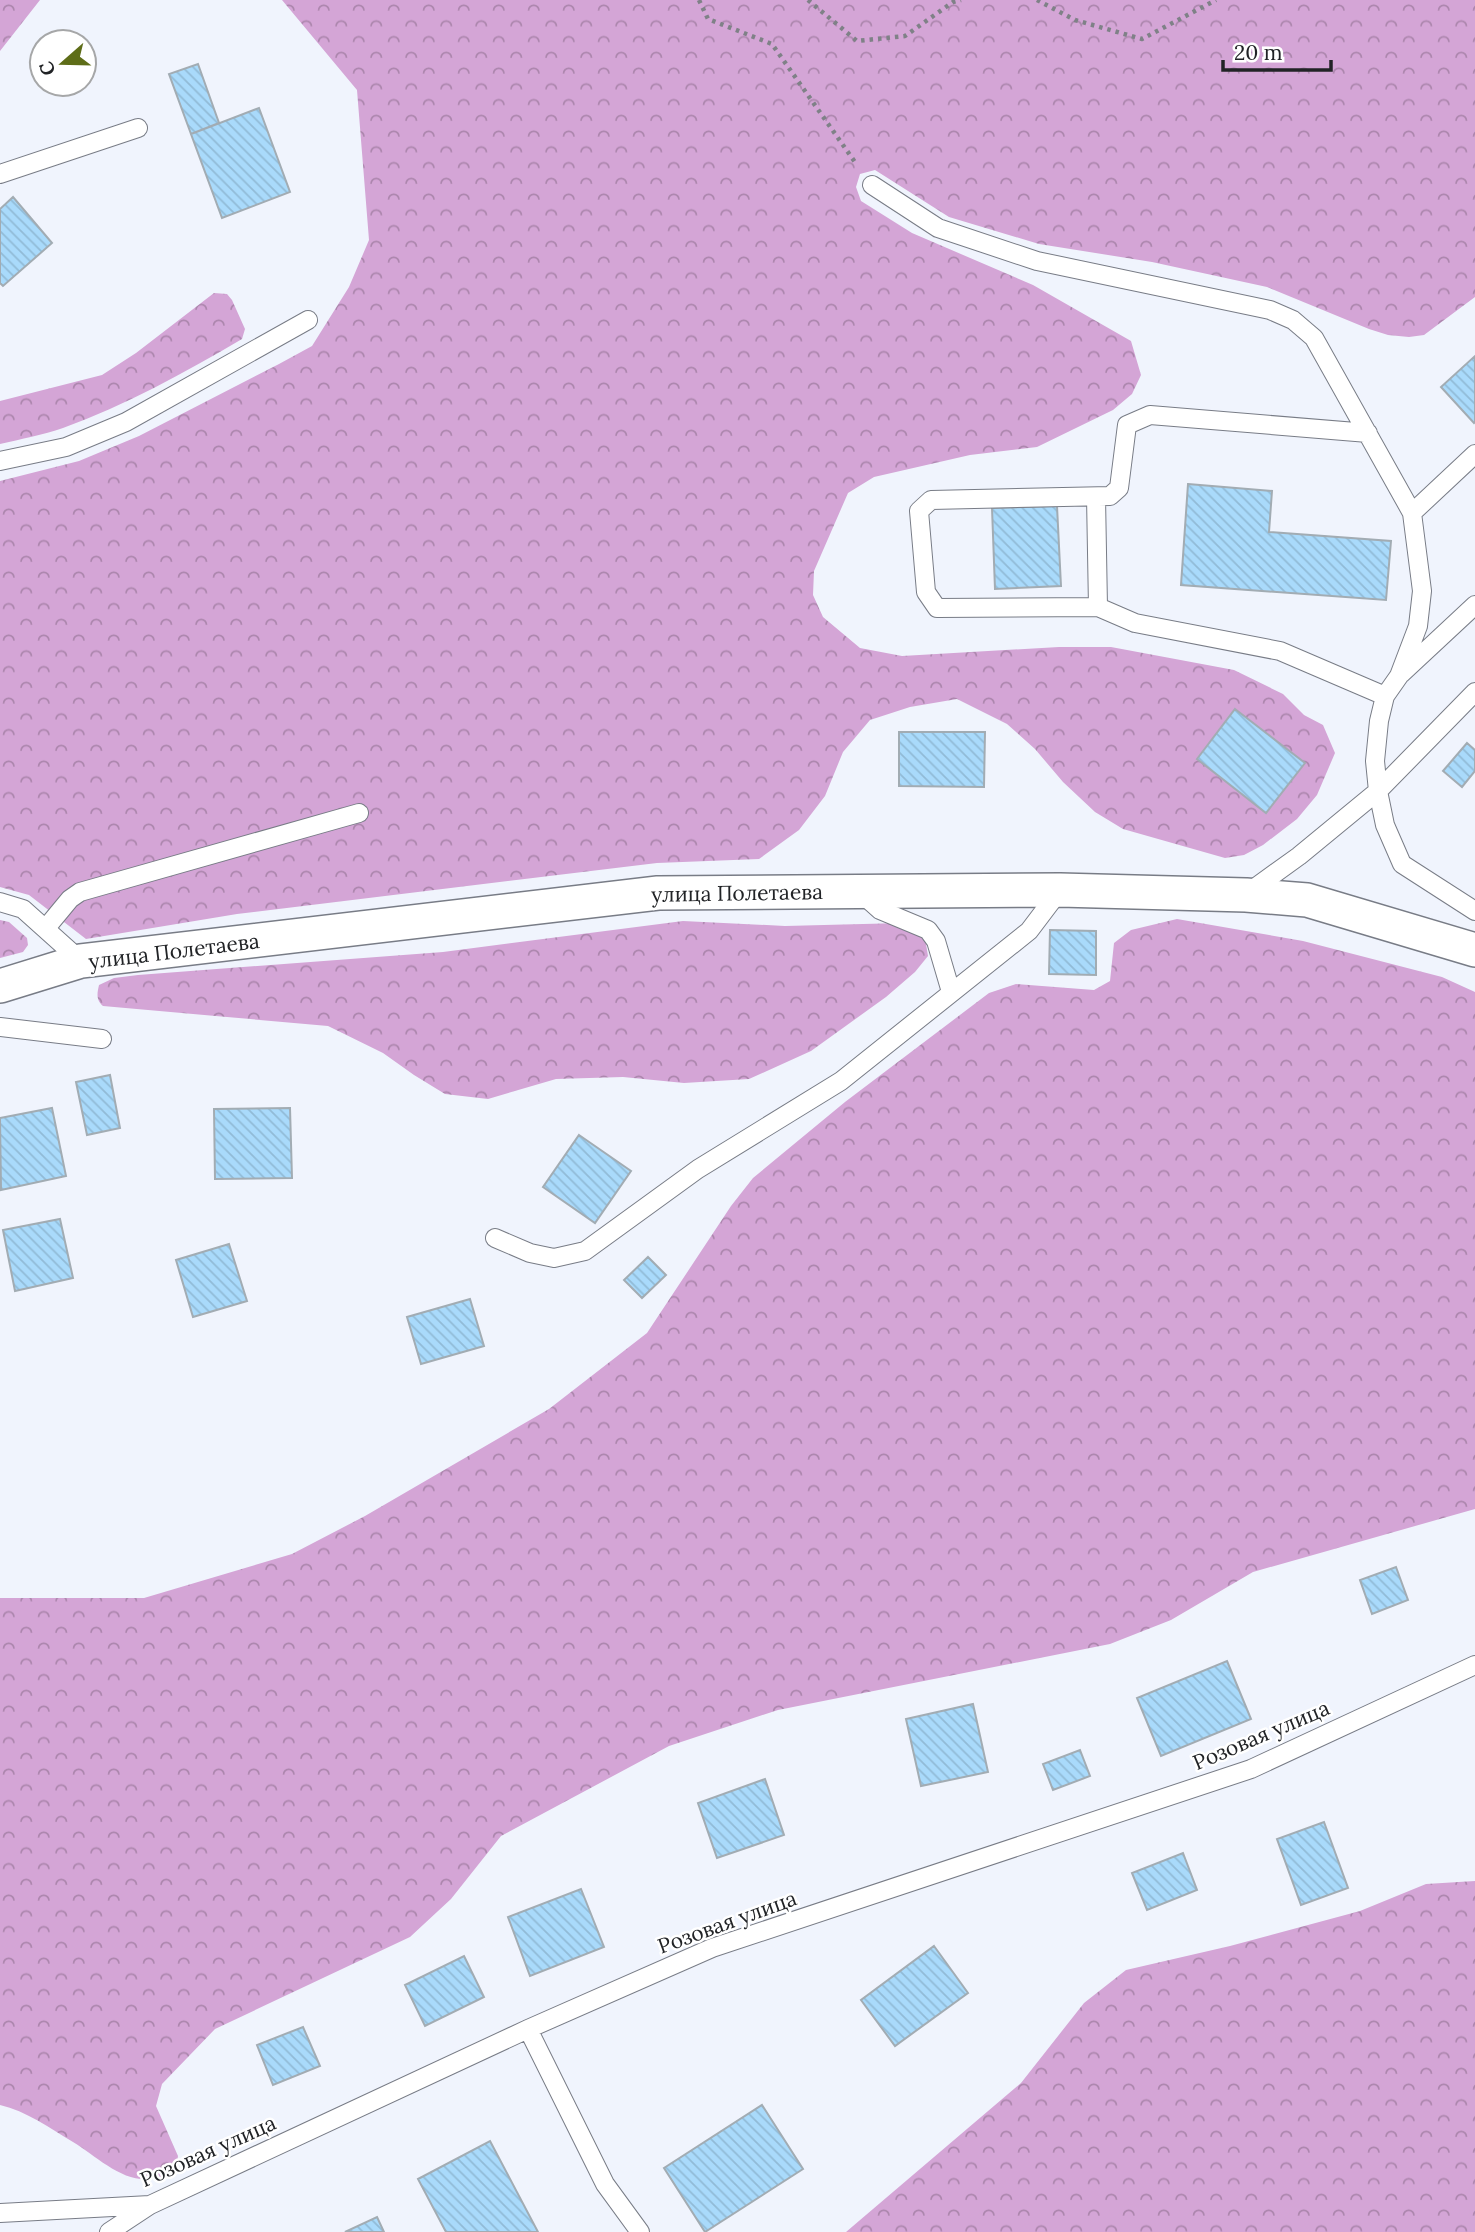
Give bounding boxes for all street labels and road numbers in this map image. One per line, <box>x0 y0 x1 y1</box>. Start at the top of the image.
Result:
street label: улица Полетаева <box>651 878 823 908</box>
street label: улица Полетаева <box>87 927 261 975</box>
street label: Розовая улица <box>1188 1694 1334 1776</box>
street label: Розовая улица <box>654 1884 800 1960</box>
street label: Розовая улица <box>136 2109 280 2193</box>

